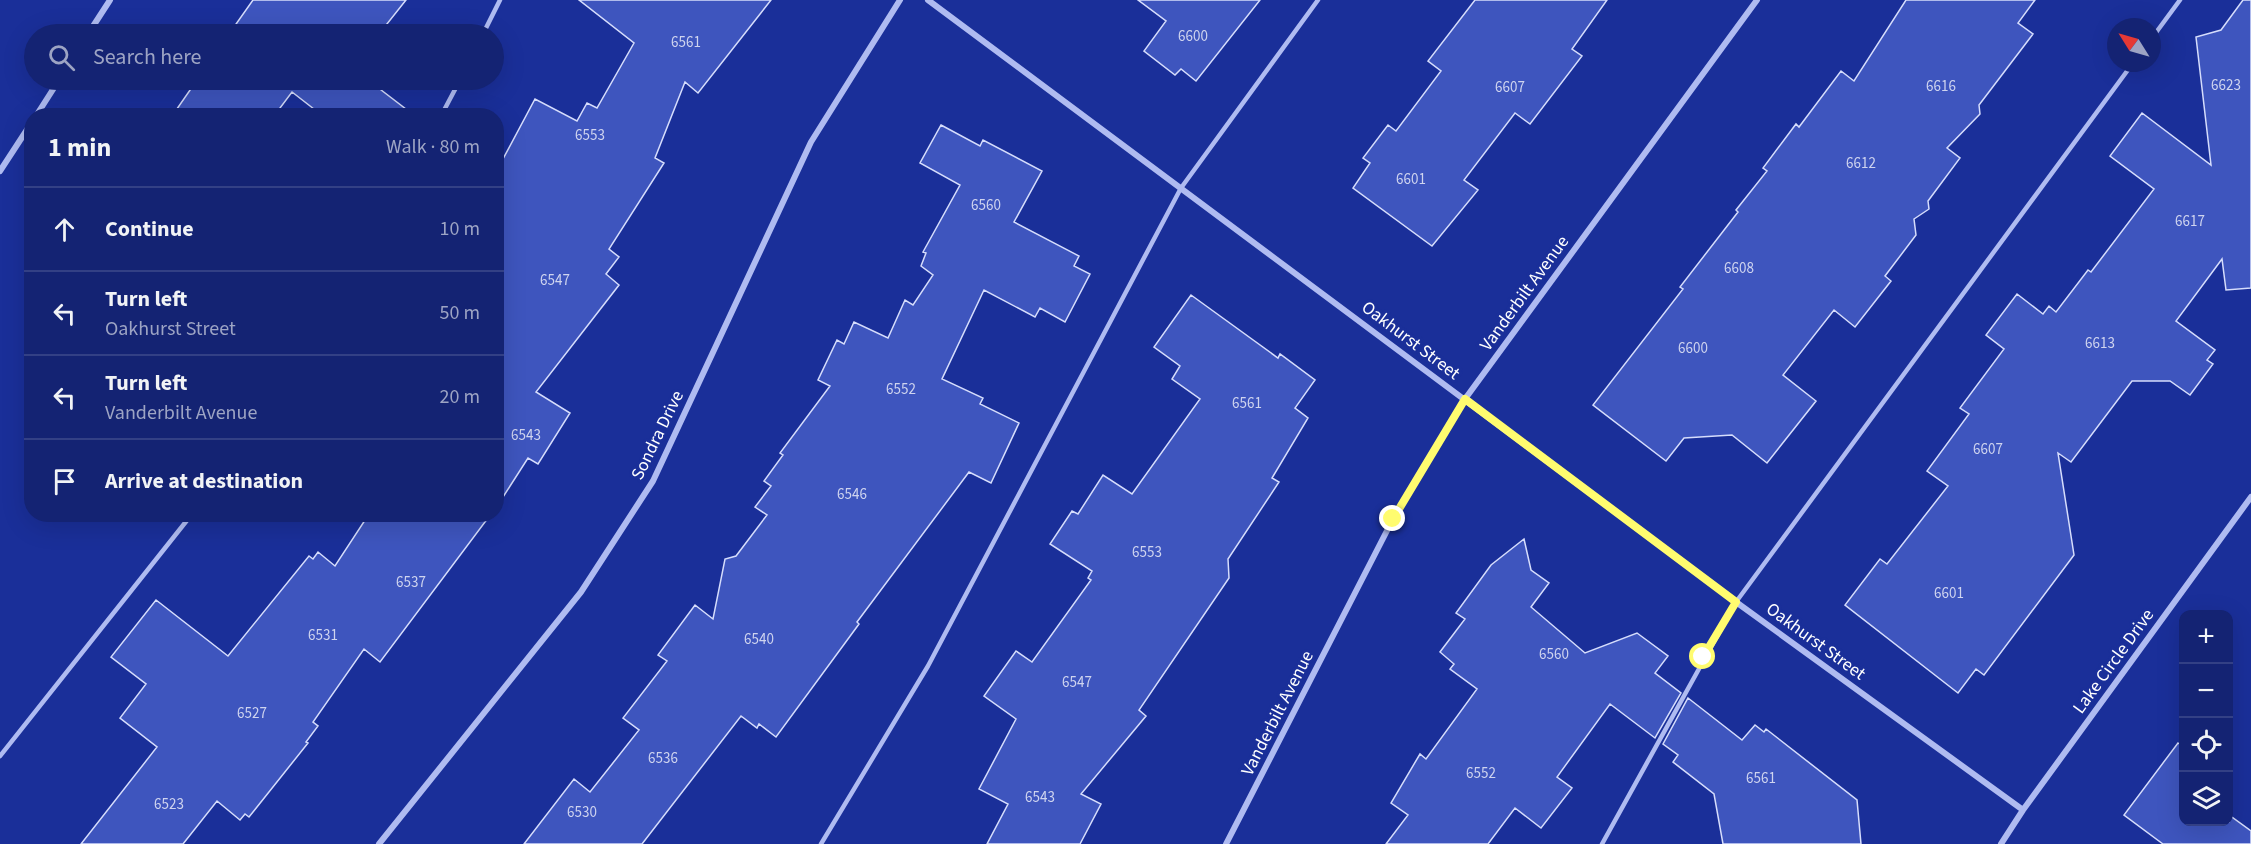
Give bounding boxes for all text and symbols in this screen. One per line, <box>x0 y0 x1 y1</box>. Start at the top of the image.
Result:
north arrow <box>2107 18 2161 72</box>
search box <box>24 24 504 90</box>
house number: 6600 <box>1178 26 1208 47</box>
house number: 6561 <box>671 32 701 53</box>
icon: search <box>45 41 78 74</box>
text: Search here <box>93 41 201 73</box>
house number: 6623 <box>2211 75 2241 96</box>
house number: 6616 <box>1926 76 1956 97</box>
house number: 6607 <box>1495 77 1525 98</box>
house number: 6553 <box>575 125 605 146</box>
text: 1 min <box>48 129 111 166</box>
text: Walk · 80 m <box>386 133 480 161</box>
house number: 6612 <box>1846 153 1876 174</box>
house number: 6601 <box>1396 169 1426 190</box>
house number: 6560 <box>971 195 1001 216</box>
house number: 6617 <box>2175 211 2205 232</box>
icon: ahead <box>48 213 81 246</box>
text: Continue <box>105 213 194 245</box>
text: 10 m <box>440 215 480 243</box>
street label: Vanderbilt Avenue <box>1474 230 1575 356</box>
house number: 6608 <box>1724 258 1754 279</box>
house number: 6547 <box>540 270 570 291</box>
text: Turn left <box>105 283 187 315</box>
street label: Oakhurst Street <box>1356 295 1465 386</box>
icon: left <box>48 297 81 330</box>
text: 50 m <box>440 299 480 327</box>
text: Oakhurst Street <box>105 315 236 343</box>
house number: 6613 <box>2085 333 2115 354</box>
house number: 6600 <box>1678 338 1708 359</box>
text: Turn left <box>105 367 187 399</box>
house number: 6552 <box>886 379 916 400</box>
icon: left <box>48 381 81 414</box>
text: 20 m <box>440 383 480 411</box>
street label: Sondra Drive <box>625 386 690 484</box>
house number: 6561 <box>1232 393 1262 414</box>
text: Vanderbilt Avenue <box>105 399 257 427</box>
house number: 6543 <box>511 425 541 446</box>
house number: 6607 <box>1973 439 2003 460</box>
icon: arrive <box>48 465 81 498</box>
text: Arrive at destination <box>105 465 303 497</box>
house number: 6546 <box>837 484 867 505</box>
route end <box>1379 505 1405 531</box>
house number: 6553 <box>1132 542 1162 563</box>
house number: 6537 <box>396 572 426 593</box>
house number: 6601 <box>1934 583 1964 604</box>
street label: Oakhurst Street <box>1761 597 1871 686</box>
street label: Lake Circle Drive <box>2067 604 2160 719</box>
map controls <box>2179 610 2233 826</box>
button: + <box>2179 610 2233 664</box>
house number: 6531 <box>308 625 338 646</box>
house number: 6540 <box>744 629 774 650</box>
route start <box>1689 643 1715 669</box>
house number: 6560 <box>1539 644 1569 665</box>
street label: Vanderbilt Avenue <box>1235 646 1320 780</box>
button: − <box>2179 664 2233 718</box>
house number: 6547 <box>1062 672 1092 693</box>
house number: 6527 <box>237 703 267 724</box>
button: locate <box>2179 718 2233 772</box>
house number: 6536 <box>648 748 678 769</box>
house number: 6552 <box>1466 763 1496 784</box>
house number: 6561 <box>1746 768 1776 789</box>
button: layers <box>2179 772 2233 826</box>
house number: 6543 <box>1025 787 1055 808</box>
house number: 6523 <box>154 794 184 815</box>
house number: 6530 <box>567 802 597 823</box>

